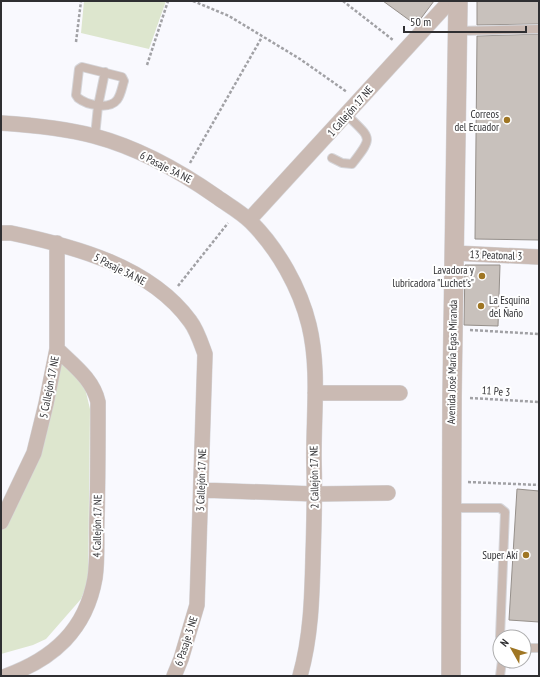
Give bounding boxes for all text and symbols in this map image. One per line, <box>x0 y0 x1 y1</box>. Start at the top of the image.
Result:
scale bar <box>404 8 526 34</box>
text: 50 m <box>410 14 431 29</box>
street label: 1 Callejón 17 NE <box>324 82 376 139</box>
place label: Correos del Ecuador <box>454 107 499 134</box>
marker: Correos del Ecuador <box>502 115 512 125</box>
street label: 6 Pasaje 3A NE <box>138 148 195 186</box>
street label: 13 Peatonal 3 <box>469 247 523 263</box>
street label: 5 Pasaje 3A NE <box>92 250 149 288</box>
place label: Lavadora y lubricadora "Luchet's" <box>393 263 475 290</box>
marker: Lavadora y lubricadora "Luchet's" <box>477 271 487 281</box>
place label: La Esquina del Ñaño <box>489 293 530 320</box>
street label: Avenida José María Egas Miranda <box>444 300 460 424</box>
marker: La Esquina del Ñaño <box>476 301 486 311</box>
street label: 5 Callejón 17 NE <box>36 355 62 419</box>
street label: 11 Pe 3 <box>481 383 511 399</box>
street label: 2 Callejón 17 NE <box>306 445 322 509</box>
street label: 3 Callejón 17 NE <box>193 448 209 512</box>
street label: 4 Callejón 17 NE <box>89 494 105 558</box>
place label: Super Akí <box>482 548 519 562</box>
marker: Super Akí <box>521 550 531 560</box>
street label: 6 Pasaje 3 NE <box>171 614 201 668</box>
north arrow <box>492 629 532 669</box>
text: N <box>497 636 512 649</box>

